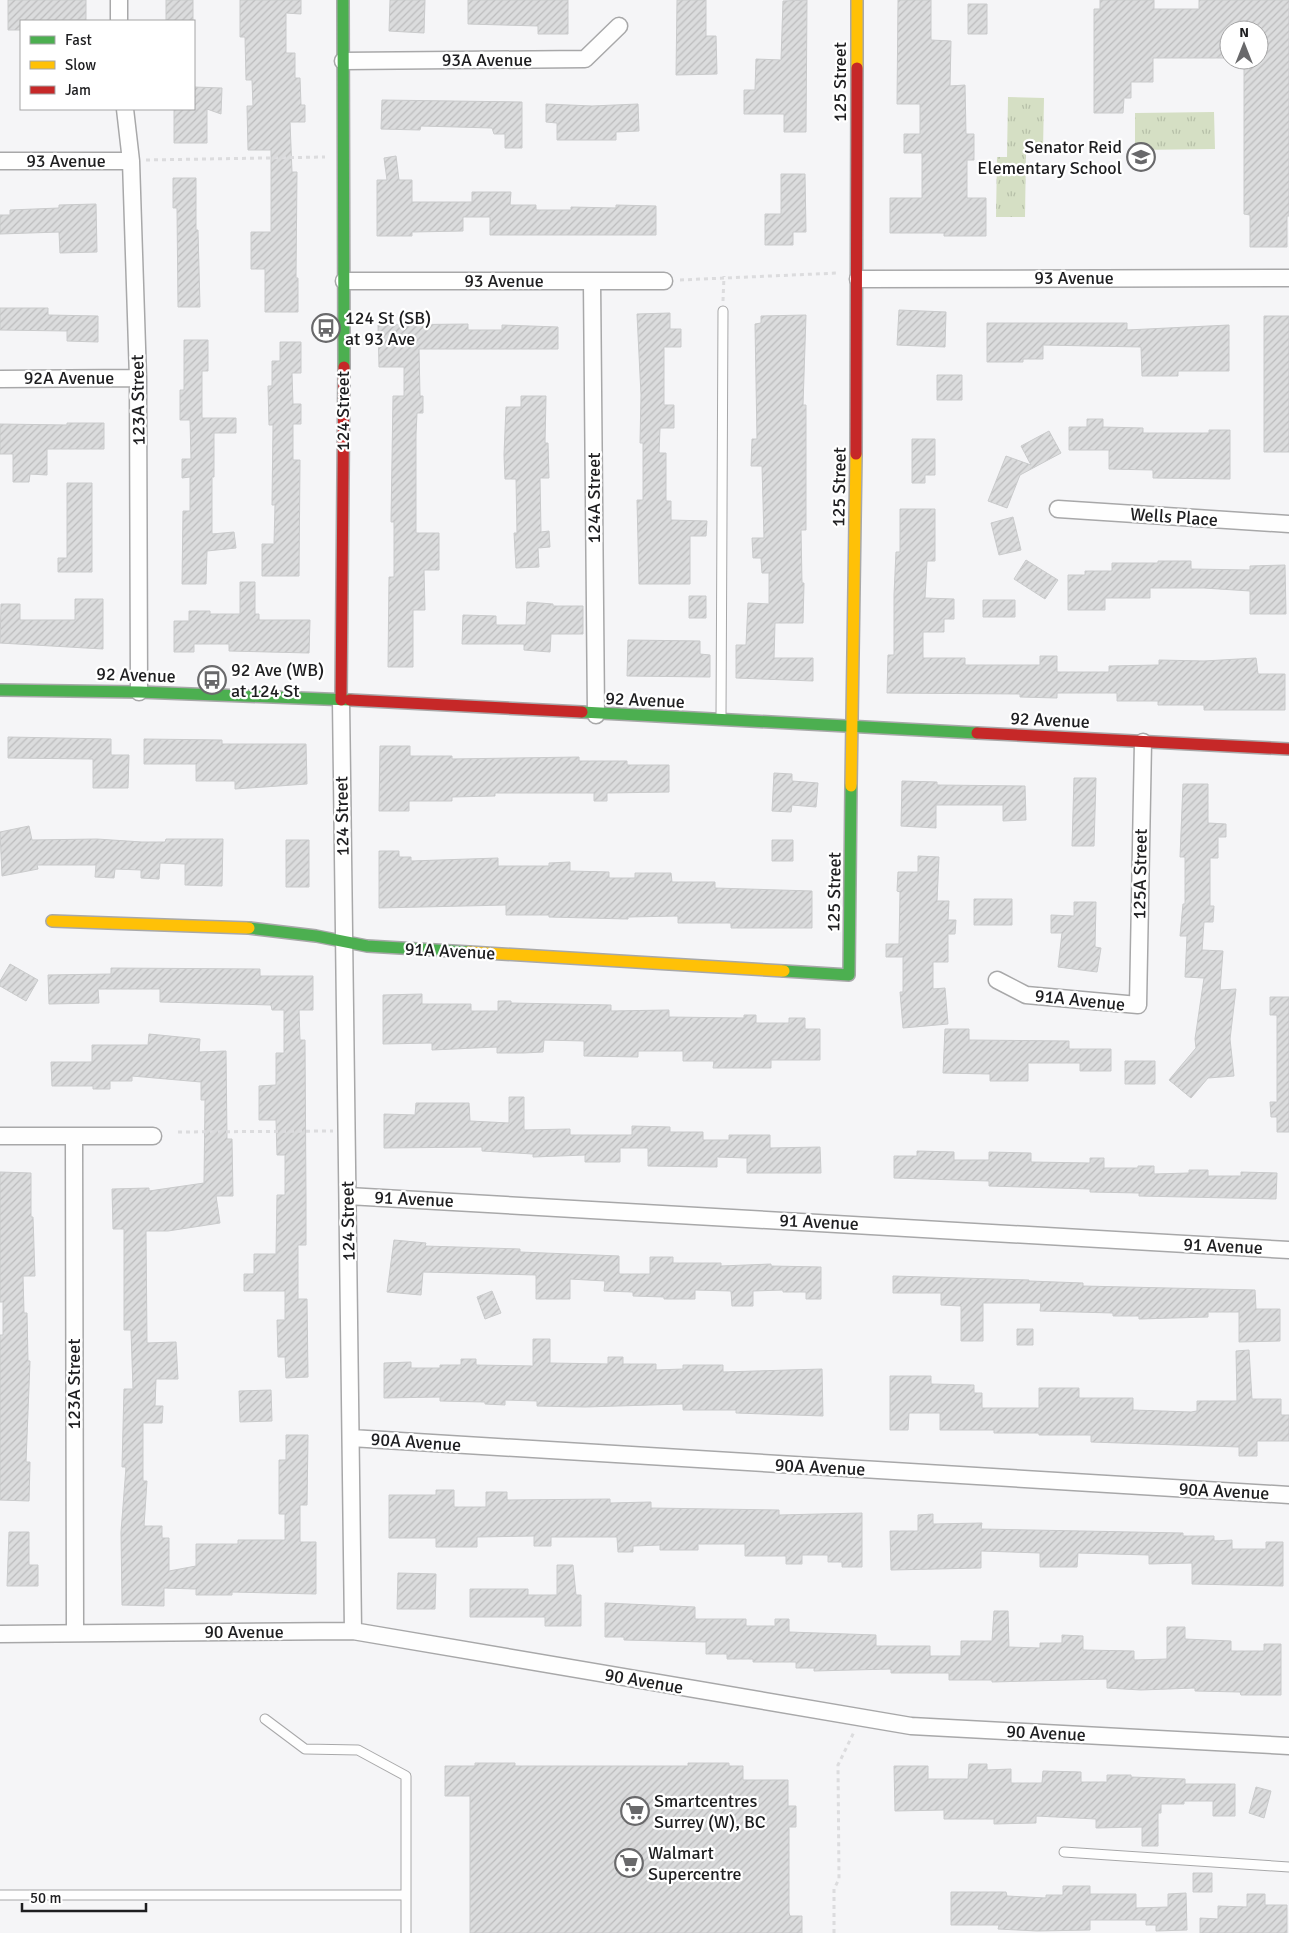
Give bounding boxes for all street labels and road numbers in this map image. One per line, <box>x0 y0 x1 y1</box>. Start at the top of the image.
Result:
street label: 125 Street <box>829 42 851 122</box>
street label: 93A Avenue <box>442 49 532 71</box>
street label: 93 Avenue <box>26 150 106 172</box>
street label: 93 Avenue <box>1034 267 1114 289</box>
street label: 93 Avenue <box>464 270 544 292</box>
street label: 123A Street <box>126 354 150 446</box>
street label: 92A Avenue <box>24 367 114 389</box>
street label: 124 Street <box>332 371 354 451</box>
street label: 125 Street <box>827 447 851 527</box>
street label: 124A Street <box>583 452 605 544</box>
street label: Wells Place <box>1129 503 1219 531</box>
street label: 92 Avenue <box>96 663 176 687</box>
street label: 92 Avenue <box>605 687 685 713</box>
street label: 92 Avenue <box>1010 707 1090 733</box>
street label: 124 Street <box>330 776 354 856</box>
street label: 125A Street <box>1128 828 1152 920</box>
street label: 125 Street <box>822 852 846 932</box>
street label: 91A Avenue <box>404 938 496 964</box>
street label: 91A Avenue <box>1034 984 1126 1016</box>
street label: 124 Street <box>336 1181 360 1261</box>
street label: 91 Avenue <box>374 1186 454 1212</box>
street label: 91 Avenue <box>779 1209 859 1235</box>
street label: 91 Avenue <box>1183 1233 1263 1259</box>
street label: 123A Street <box>63 1338 85 1430</box>
street label: 90A Avenue <box>370 1428 462 1456</box>
street label: 90A Avenue <box>774 1454 866 1480</box>
street label: 90A Avenue <box>1178 1478 1270 1504</box>
street label: 90 Avenue <box>204 1621 284 1643</box>
street label: 90 Avenue <box>603 1663 685 1699</box>
street label: 90 Avenue <box>1006 1720 1086 1746</box>

